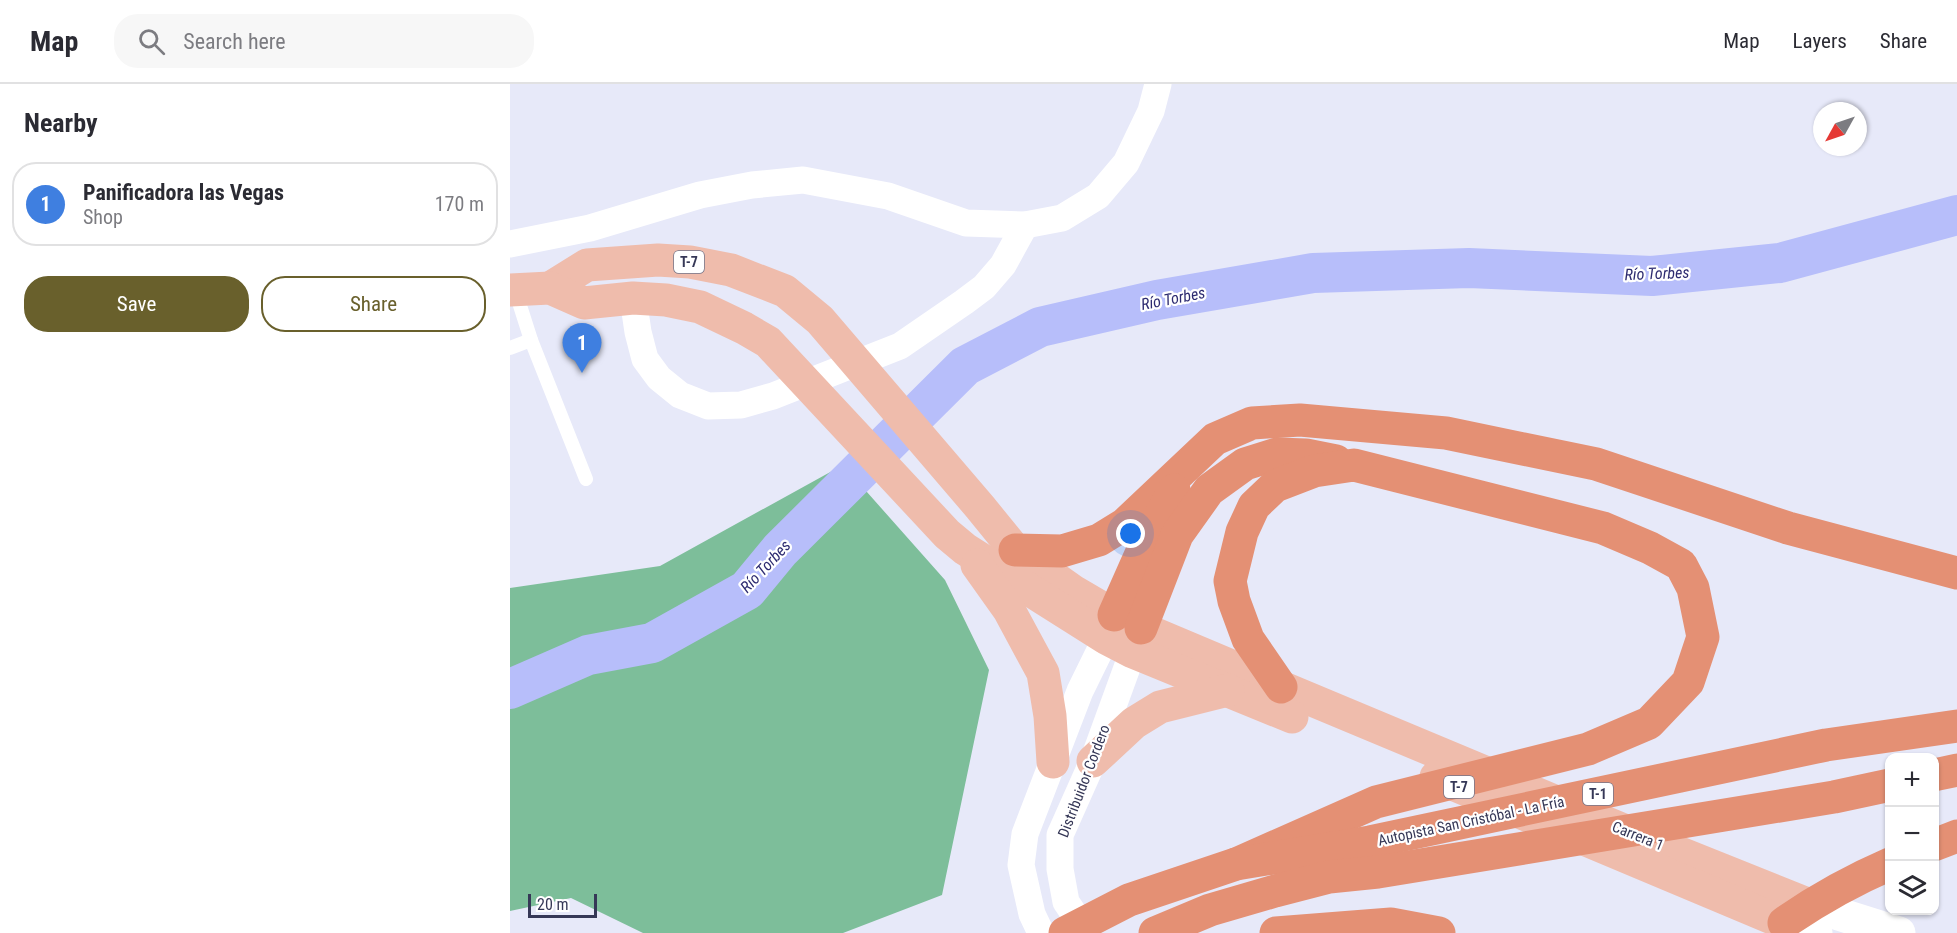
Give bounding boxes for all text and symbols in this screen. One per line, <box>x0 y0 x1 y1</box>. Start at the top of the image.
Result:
search box <box>114 14 534 68</box>
text: Map <box>30 25 78 58</box>
icon: search <box>135 25 168 58</box>
text: Search here <box>183 29 286 54</box>
text: Map <box>1723 29 1760 53</box>
text: Layers <box>1793 29 1847 53</box>
text: Share <box>1880 29 1927 53</box>
north arrow <box>1813 102 1867 156</box>
text: Nearby <box>24 108 98 138</box>
text: Panificadora las Vegas <box>83 180 284 205</box>
text: 1 <box>40 192 51 216</box>
text: 170 m <box>435 192 484 216</box>
text: Shop <box>83 205 123 229</box>
road number: T-7 <box>674 251 704 273</box>
water label: Río Torbes <box>1624 263 1690 284</box>
button: Save <box>24 276 249 332</box>
button: Share <box>261 276 486 332</box>
water label: Río Torbes <box>1139 283 1207 314</box>
pin: 1 <box>562 324 602 373</box>
your location <box>1116 519 1145 548</box>
water label: Río Torbes <box>736 536 794 597</box>
street label: Distribuidor Cordero <box>1054 722 1114 840</box>
map controls <box>1885 753 1939 915</box>
button: + <box>1885 753 1939 807</box>
road number: T-7 <box>1444 776 1474 798</box>
road number: T-1 <box>1583 783 1613 805</box>
street label: Autopista San Cristóbal - La Fría <box>1376 792 1566 850</box>
button: − <box>1885 807 1939 861</box>
street label: Carrera 1 <box>1610 818 1666 854</box>
button: layers <box>1885 861 1939 915</box>
scale bar <box>528 891 597 918</box>
text: 20 m <box>537 895 569 914</box>

